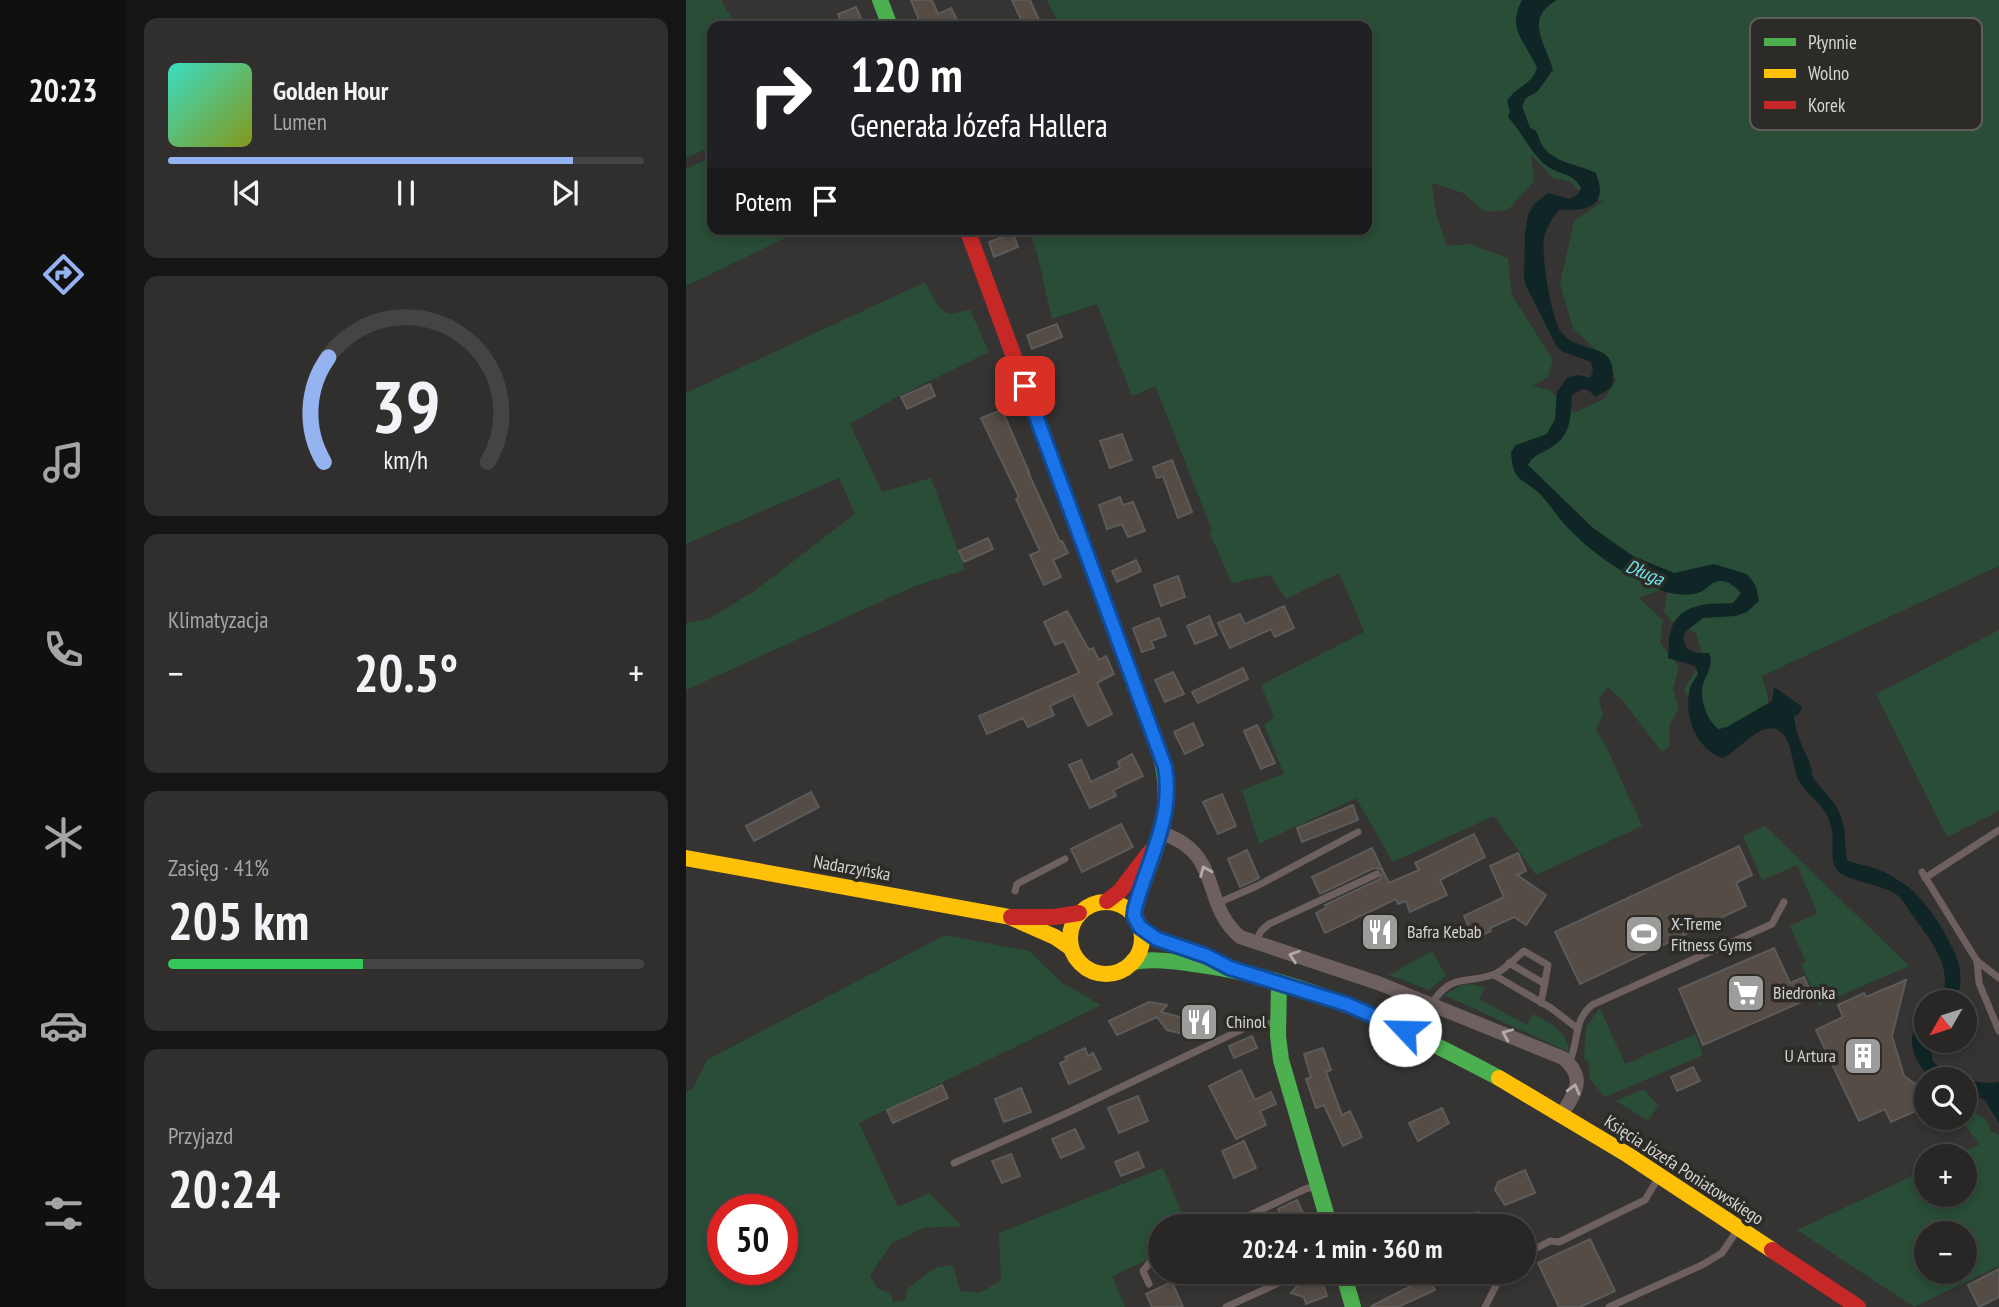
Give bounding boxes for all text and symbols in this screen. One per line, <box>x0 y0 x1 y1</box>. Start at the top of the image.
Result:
legend <box>1750 18 1982 130</box>
text: Płynnie <box>1808 30 1857 54</box>
text: 120 m <box>850 42 963 106</box>
icon: right <box>735 49 826 140</box>
text: Wolno <box>1808 61 1849 85</box>
text: 20:23 <box>28 69 98 111</box>
text: Golden Hour <box>273 74 388 107</box>
text: Korek <box>1808 93 1846 117</box>
text: Generała Józefa Hallera <box>850 104 1108 146</box>
text: Lumen <box>273 107 327 136</box>
icon: previous <box>228 174 266 212</box>
icon: pause <box>387 174 425 212</box>
icon: next <box>546 174 584 212</box>
icon: arrive <box>806 182 844 220</box>
text: Potem <box>735 185 792 218</box>
icon: directions <box>39 250 88 299</box>
pin <box>995 356 1055 416</box>
text: 39 <box>371 358 441 452</box>
icon: arrive <box>1006 367 1044 405</box>
icon: music <box>39 438 88 487</box>
text: km/h <box>384 443 428 475</box>
water label: Długa <box>1623 553 1669 591</box>
text: Klimatyzacja <box>168 605 268 634</box>
icon: phone <box>39 625 88 674</box>
text: 20.5° <box>354 639 458 706</box>
text: − <box>168 648 184 697</box>
text: + <box>628 648 644 697</box>
icon: climate <box>39 813 88 862</box>
street label: Nadarzyńska <box>812 849 893 886</box>
text: Zasięg · 41% <box>168 853 269 882</box>
one-way arrow <box>1199 865 1213 877</box>
text: 205 km <box>168 887 309 954</box>
restaurant icon: Bafra Kebab <box>1359 911 1401 953</box>
place label: X-Treme Fitness Gyms <box>1671 912 1752 956</box>
sports icon: X-Treme Fitness Gyms <box>1623 913 1665 955</box>
place label: Bafra Kebab <box>1407 920 1482 943</box>
one-way arrow <box>1288 950 1301 964</box>
supermarket icon: Biedronka <box>1725 972 1767 1014</box>
place label: Biedronka <box>1773 981 1835 1004</box>
north arrow <box>1914 990 1978 1054</box>
map controls <box>1914 990 1977 1284</box>
position arrow <box>1368 993 1442 1067</box>
icon: car <box>39 1001 88 1050</box>
restaurant icon: Chinol <box>1178 1001 1220 1043</box>
place label: Chinol <box>1226 1010 1267 1033</box>
one-way arrow <box>1502 1029 1514 1043</box>
building icon: U Artura <box>1842 1035 1884 1077</box>
place label: U Artura <box>1785 1044 1836 1067</box>
button: search <box>1914 1067 1977 1130</box>
one-way arrow <box>1566 1083 1580 1095</box>
street label: Księcia Józefa Poniatowskiego <box>1600 1109 1769 1230</box>
text: Przyjazd <box>168 1121 233 1150</box>
button: + <box>1914 1144 1977 1207</box>
text: 20:24 <box>168 1155 280 1222</box>
icon: filters <box>39 1189 88 1238</box>
speed limit sign: 50 <box>707 1194 798 1285</box>
button: − <box>1914 1221 1977 1284</box>
text: 20:24 · 1 min · 360 m <box>1242 1232 1442 1265</box>

